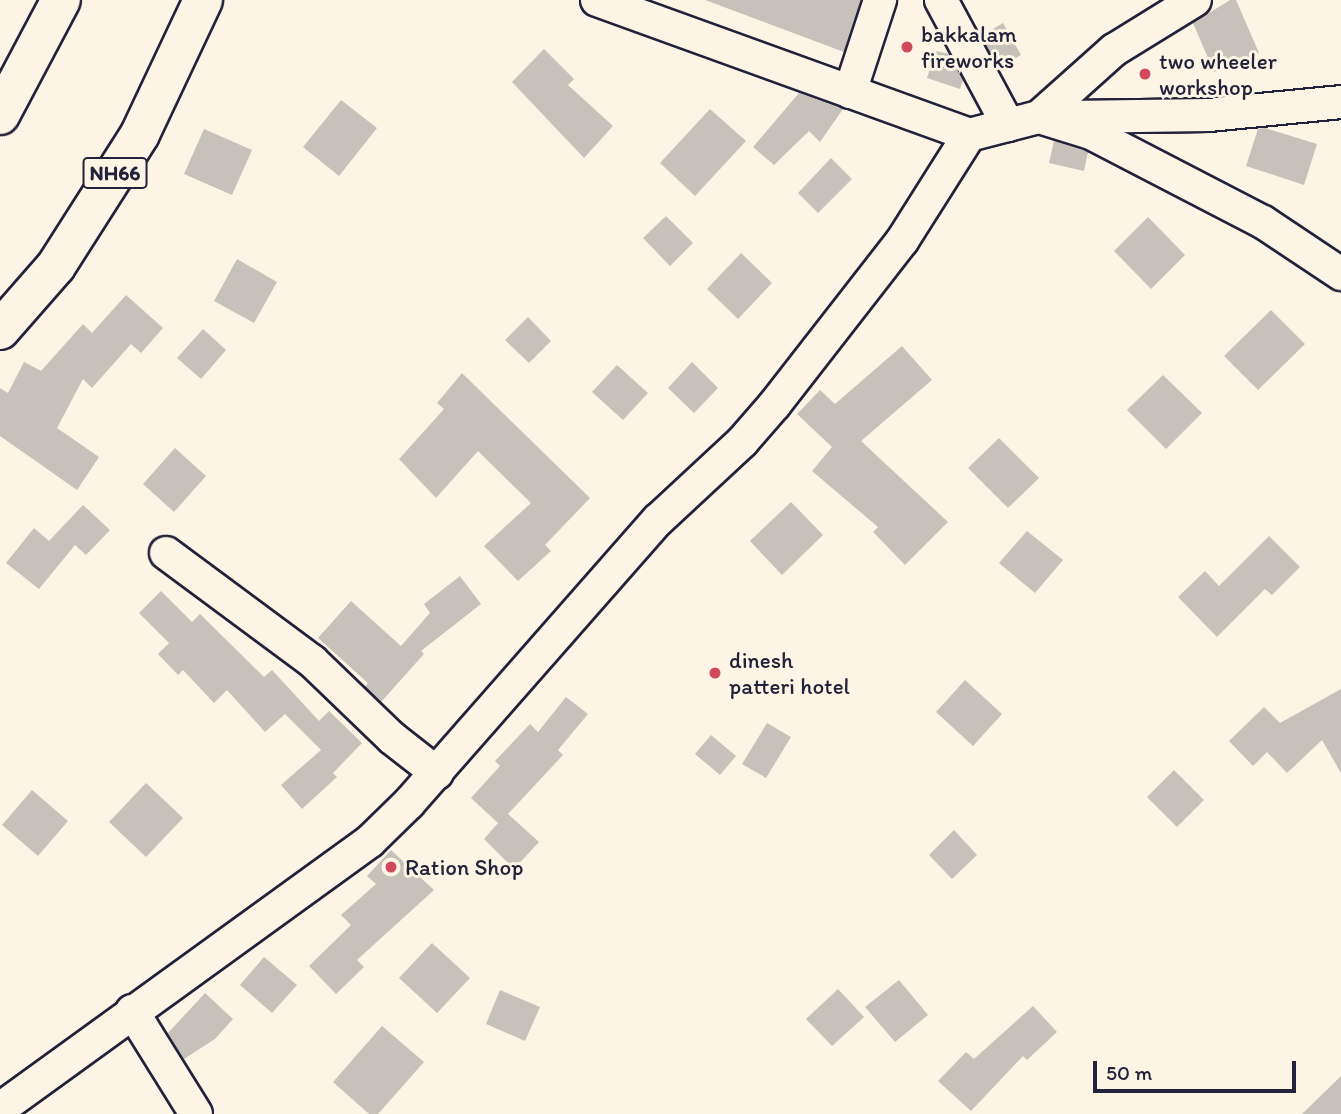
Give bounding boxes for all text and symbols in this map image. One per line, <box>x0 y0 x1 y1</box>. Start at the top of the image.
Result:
place label: bakkalam fireworks <box>921 20 1017 74</box>
marker: bakkalam fireworks <box>899 39 915 55</box>
place label: two wheeler workshop <box>1159 47 1276 101</box>
marker: two wheeler workshop <box>1137 66 1153 82</box>
road number: NH66 <box>82 156 148 190</box>
place label: dinesh patteri hotel <box>729 646 850 700</box>
marker: dinesh patteri hotel <box>707 665 723 681</box>
place label: Ration Shop <box>405 853 523 881</box>
marker: Ration Shop <box>383 859 399 875</box>
scale bar <box>1096 1048 1299 1092</box>
text: 50 m <box>1106 1060 1152 1085</box>

